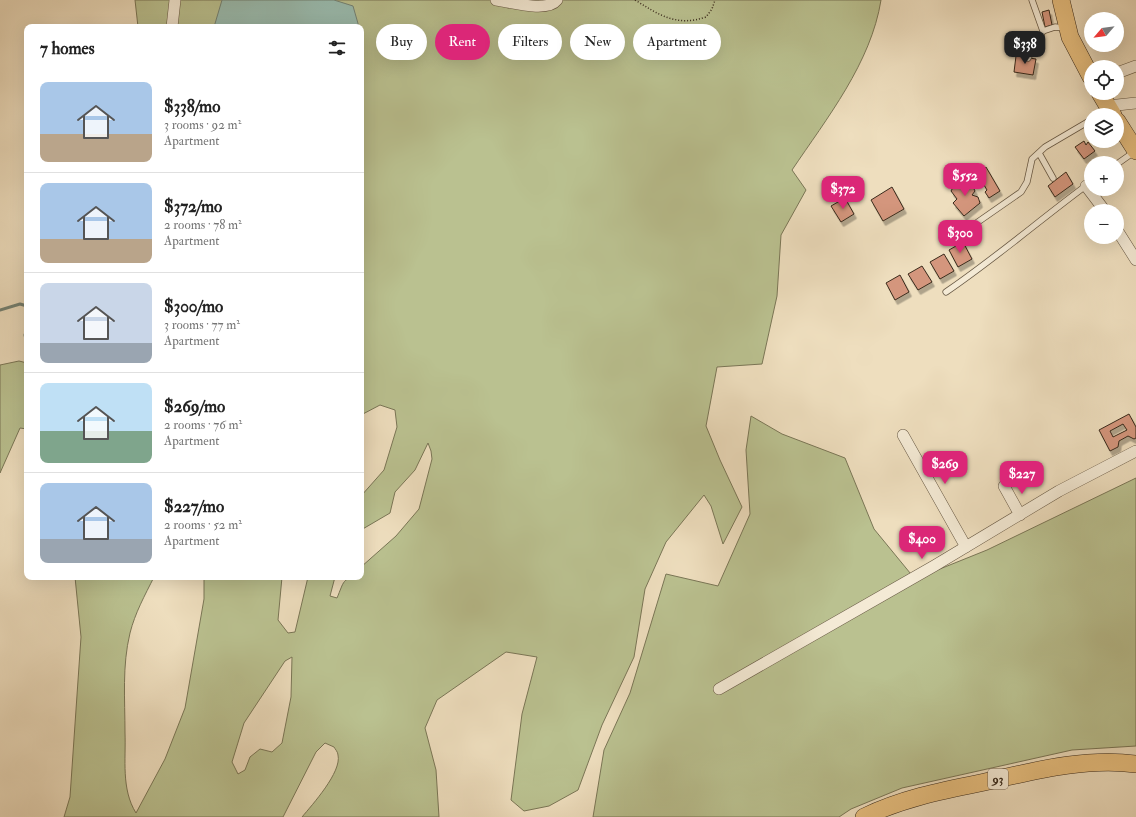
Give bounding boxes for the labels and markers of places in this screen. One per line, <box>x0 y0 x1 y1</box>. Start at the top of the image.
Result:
pin: $338 <box>1001 31 1049 65</box>
pin: $552 <box>941 163 989 197</box>
pin: $372 <box>819 176 867 210</box>
pin: $300 <box>936 220 984 254</box>
pin: $269 <box>921 451 969 485</box>
pin: $227 <box>998 461 1046 495</box>
pin: $400 <box>898 526 946 560</box>

